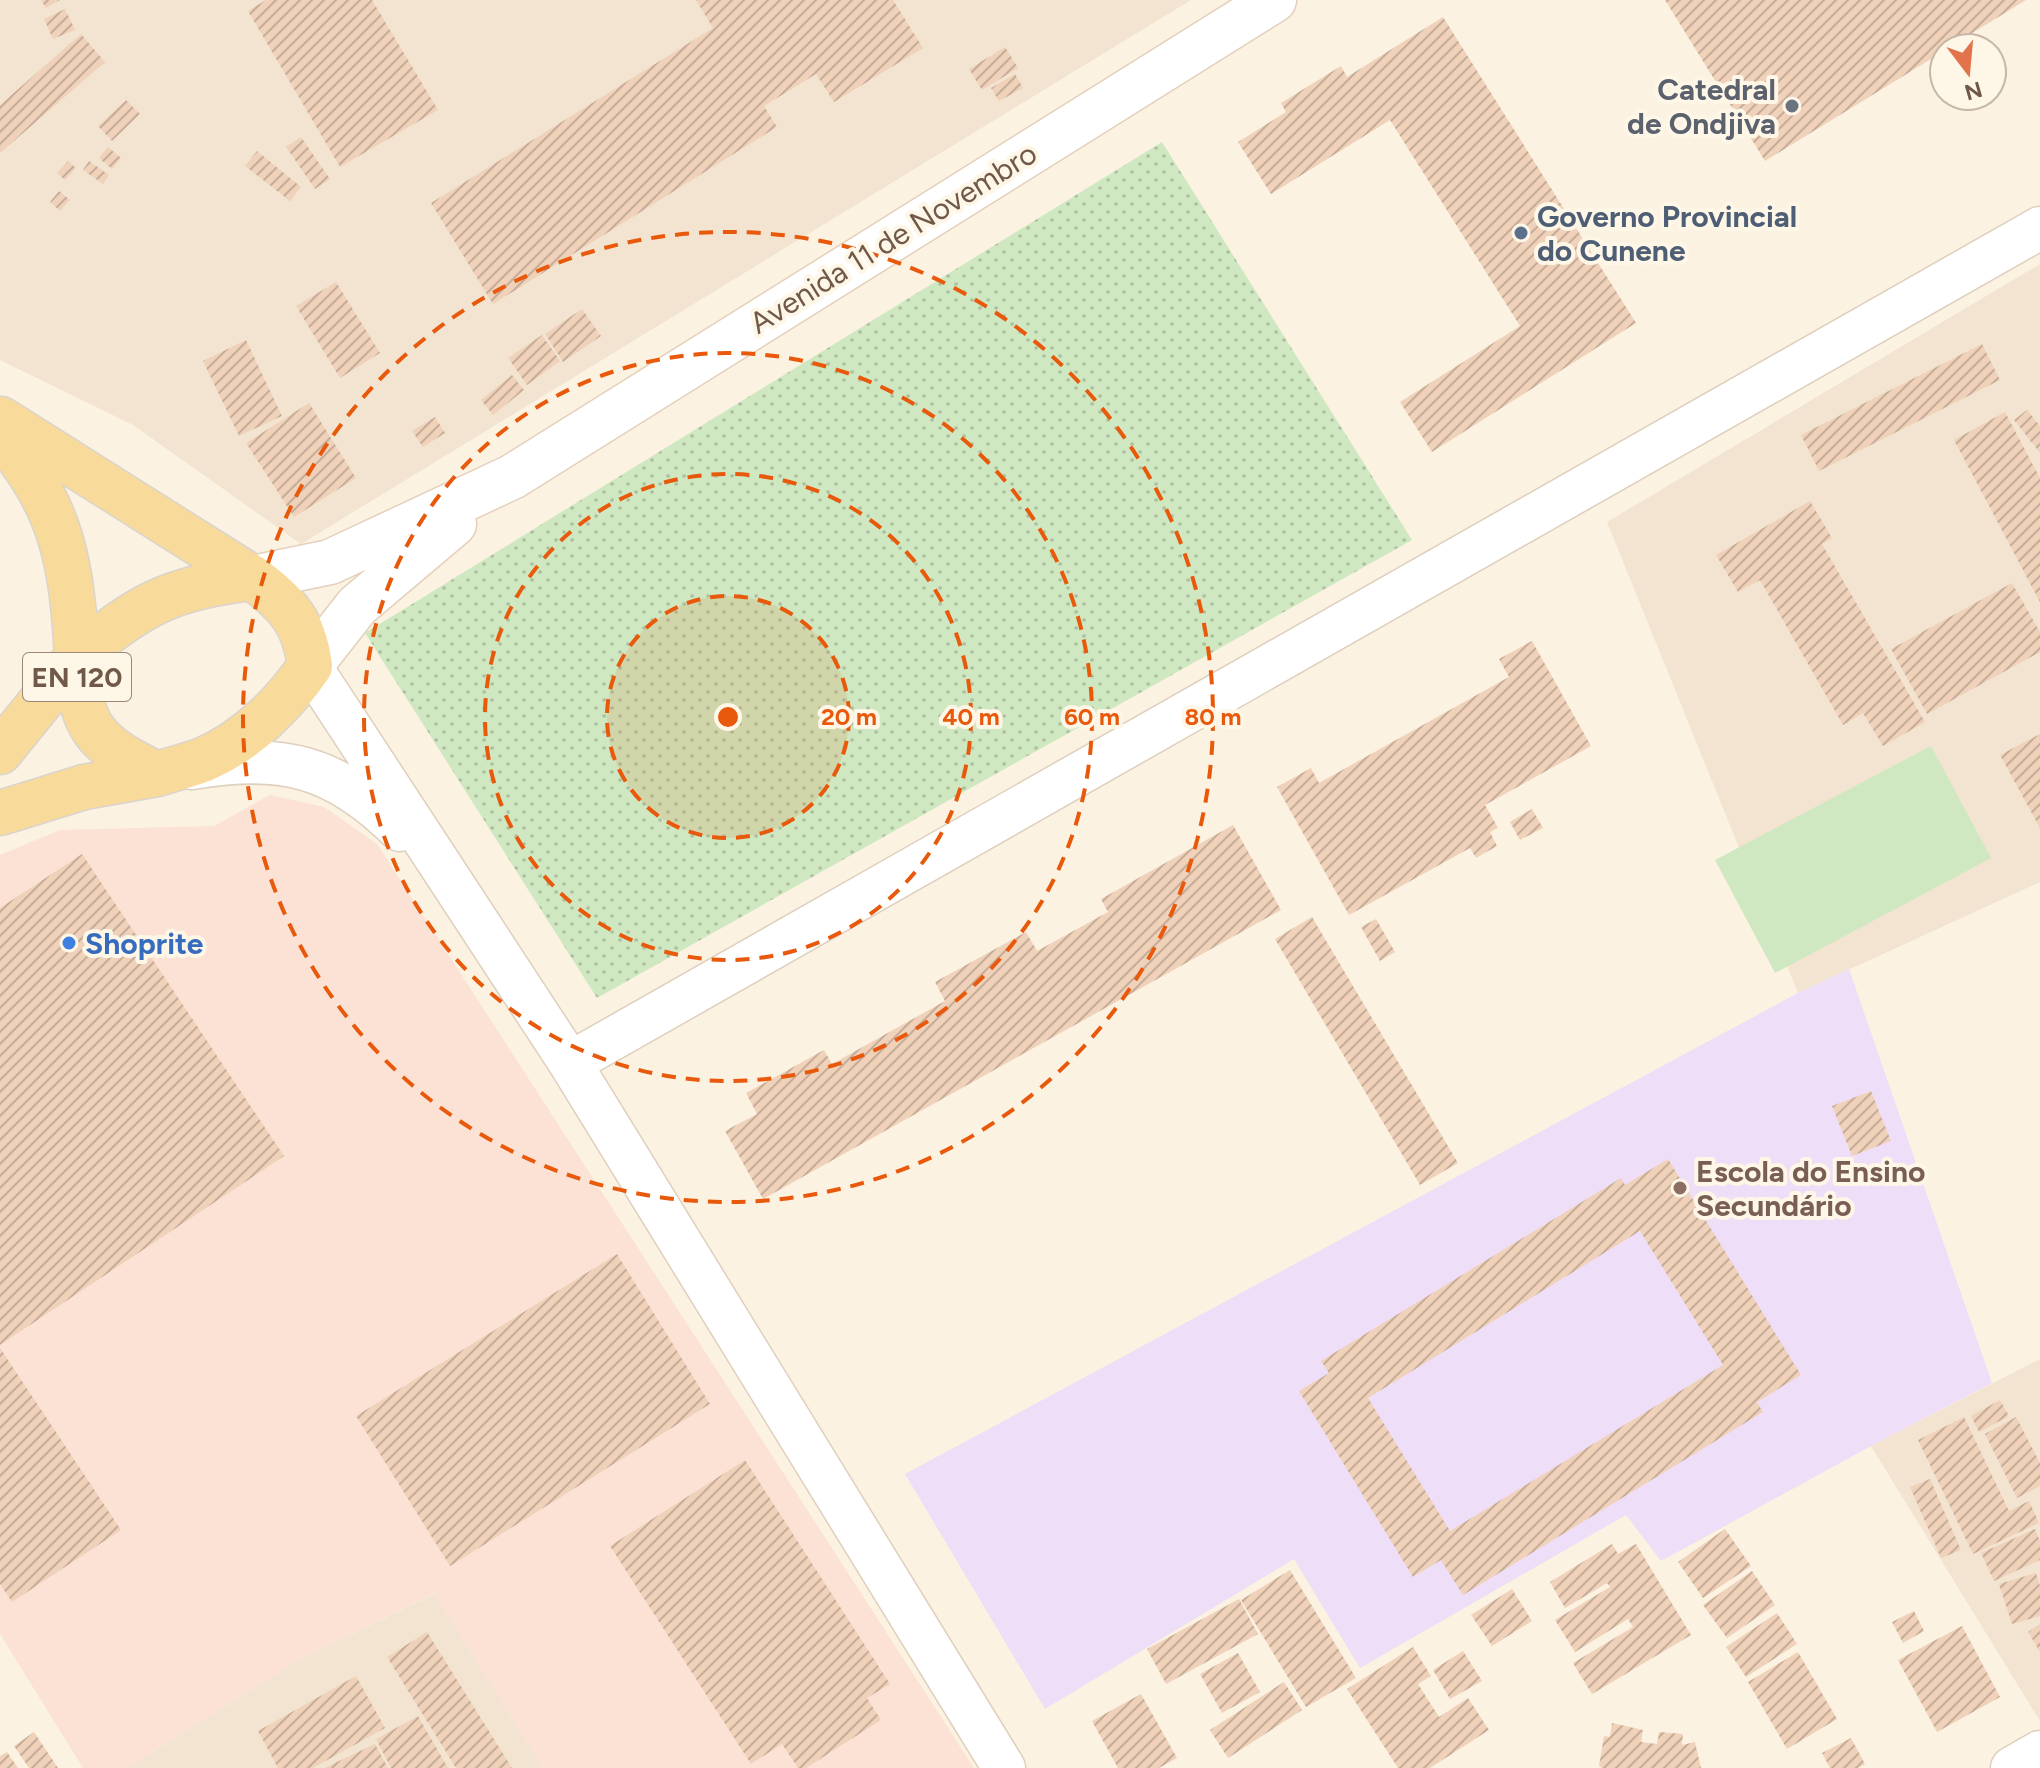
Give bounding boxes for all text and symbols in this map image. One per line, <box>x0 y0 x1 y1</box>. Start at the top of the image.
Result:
north arrow <box>1928 32 2008 112</box>
place label: Catedral de Ondjiva <box>1627 71 1776 142</box>
text: N <box>1961 75 1985 106</box>
marker: Catedral de Ondjiva <box>1783 97 1801 115</box>
street label: Avenida 11 de Novembro <box>743 134 1043 342</box>
place label: Governo Provincial do Cunene <box>1537 198 1797 269</box>
marker: Governo Provincial do Cunene <box>1512 224 1530 242</box>
road number: EN 120 <box>23 653 131 701</box>
text: 20 m <box>821 702 877 731</box>
text: 40 m <box>942 702 1000 731</box>
text: 60 m <box>1064 702 1120 731</box>
text: 80 m <box>1185 702 1241 731</box>
centre of rings <box>714 703 742 731</box>
place label: Shoprite <box>85 925 204 962</box>
marker: Shoprite <box>60 934 78 952</box>
place label: Escola do Ensino Secundário <box>1696 1153 1925 1224</box>
marker: Escola do Ensino Secundário <box>1671 1179 1689 1197</box>

